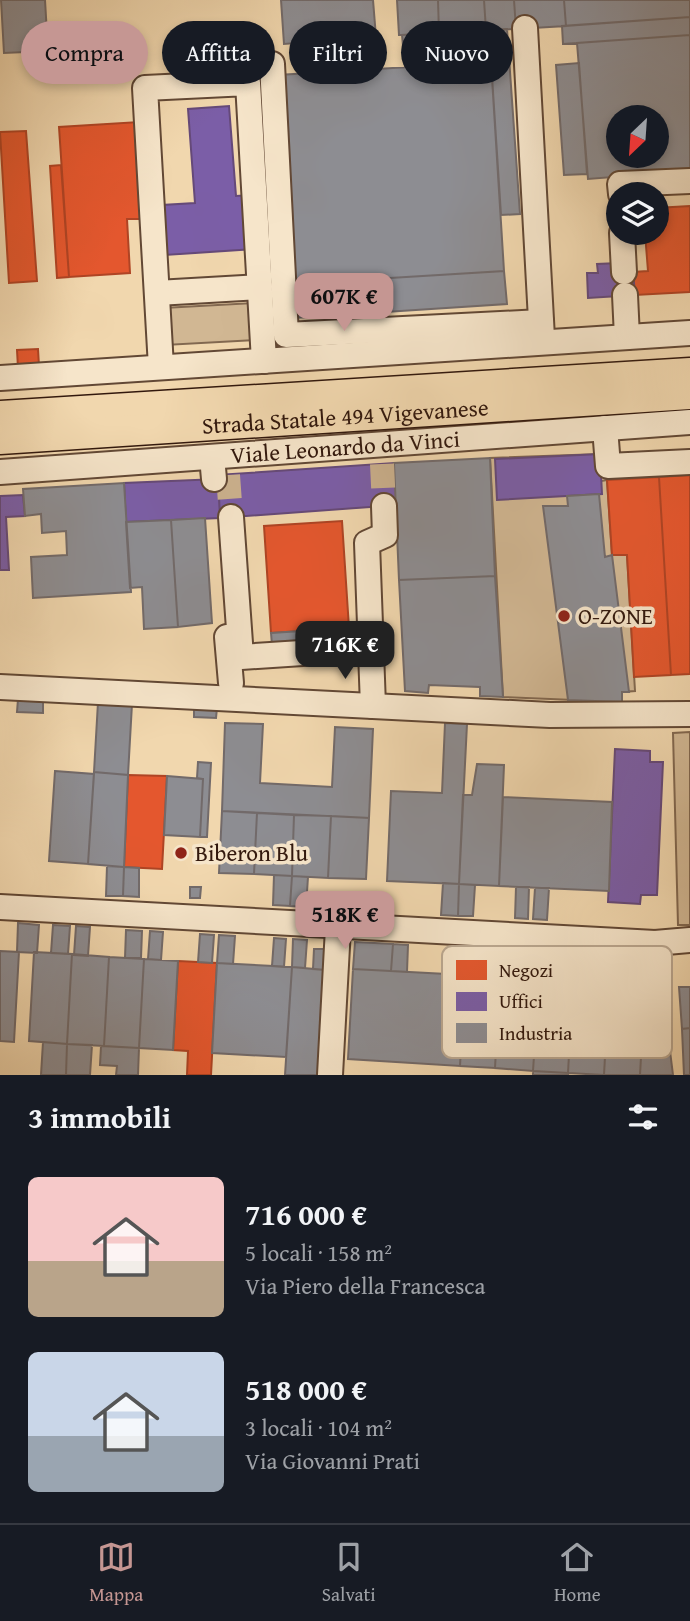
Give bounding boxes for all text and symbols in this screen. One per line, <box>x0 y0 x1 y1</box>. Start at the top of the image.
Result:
chip: Compra <box>21 21 148 84</box>
chip: Affitta <box>162 21 275 84</box>
chip: Filtri <box>289 21 387 84</box>
chip: Nuovo <box>401 21 513 84</box>
north arrow <box>606 105 668 168</box>
map controls <box>606 105 669 245</box>
button: layers <box>606 182 669 245</box>
pin: 607K € <box>287 274 401 333</box>
text: 607K € <box>310 279 378 312</box>
street label: Strada Statale 494 Vigevanese <box>201 390 489 442</box>
street label: Viale Leonardo da Vinci <box>229 422 461 471</box>
place label: O-ZONE <box>578 599 653 632</box>
marker: O-ZONE <box>556 608 572 624</box>
pin: 716K € <box>288 622 402 681</box>
text: 716K € <box>311 627 379 660</box>
place label: Biberon Blu <box>195 836 309 869</box>
marker: Biberon Blu <box>173 845 189 861</box>
pin: 518K € <box>288 892 402 951</box>
text: 518K € <box>311 897 379 930</box>
legend <box>442 946 672 1058</box>
text: Negozi <box>499 956 553 984</box>
text: Uffici <box>499 987 543 1015</box>
text: Industria <box>499 1019 572 1047</box>
text: 3 immobili <box>28 1095 171 1139</box>
icon: filters <box>624 1098 662 1136</box>
text: 716 000 € <box>245 1192 367 1236</box>
icon: home <box>84 1205 168 1289</box>
text: 5 locali · 158 m² <box>245 1236 392 1269</box>
text: Via Piero della Francesca <box>245 1269 485 1302</box>
text: 518 000 € <box>245 1367 367 1411</box>
icon: home <box>84 1380 168 1464</box>
text: 3 locali · 104 m² <box>245 1411 392 1444</box>
text: Via Giovanni Prati <box>245 1444 420 1477</box>
tab: Mappa <box>89 1538 143 1608</box>
tab: Salvati <box>322 1538 376 1608</box>
tab: Home <box>554 1538 601 1608</box>

